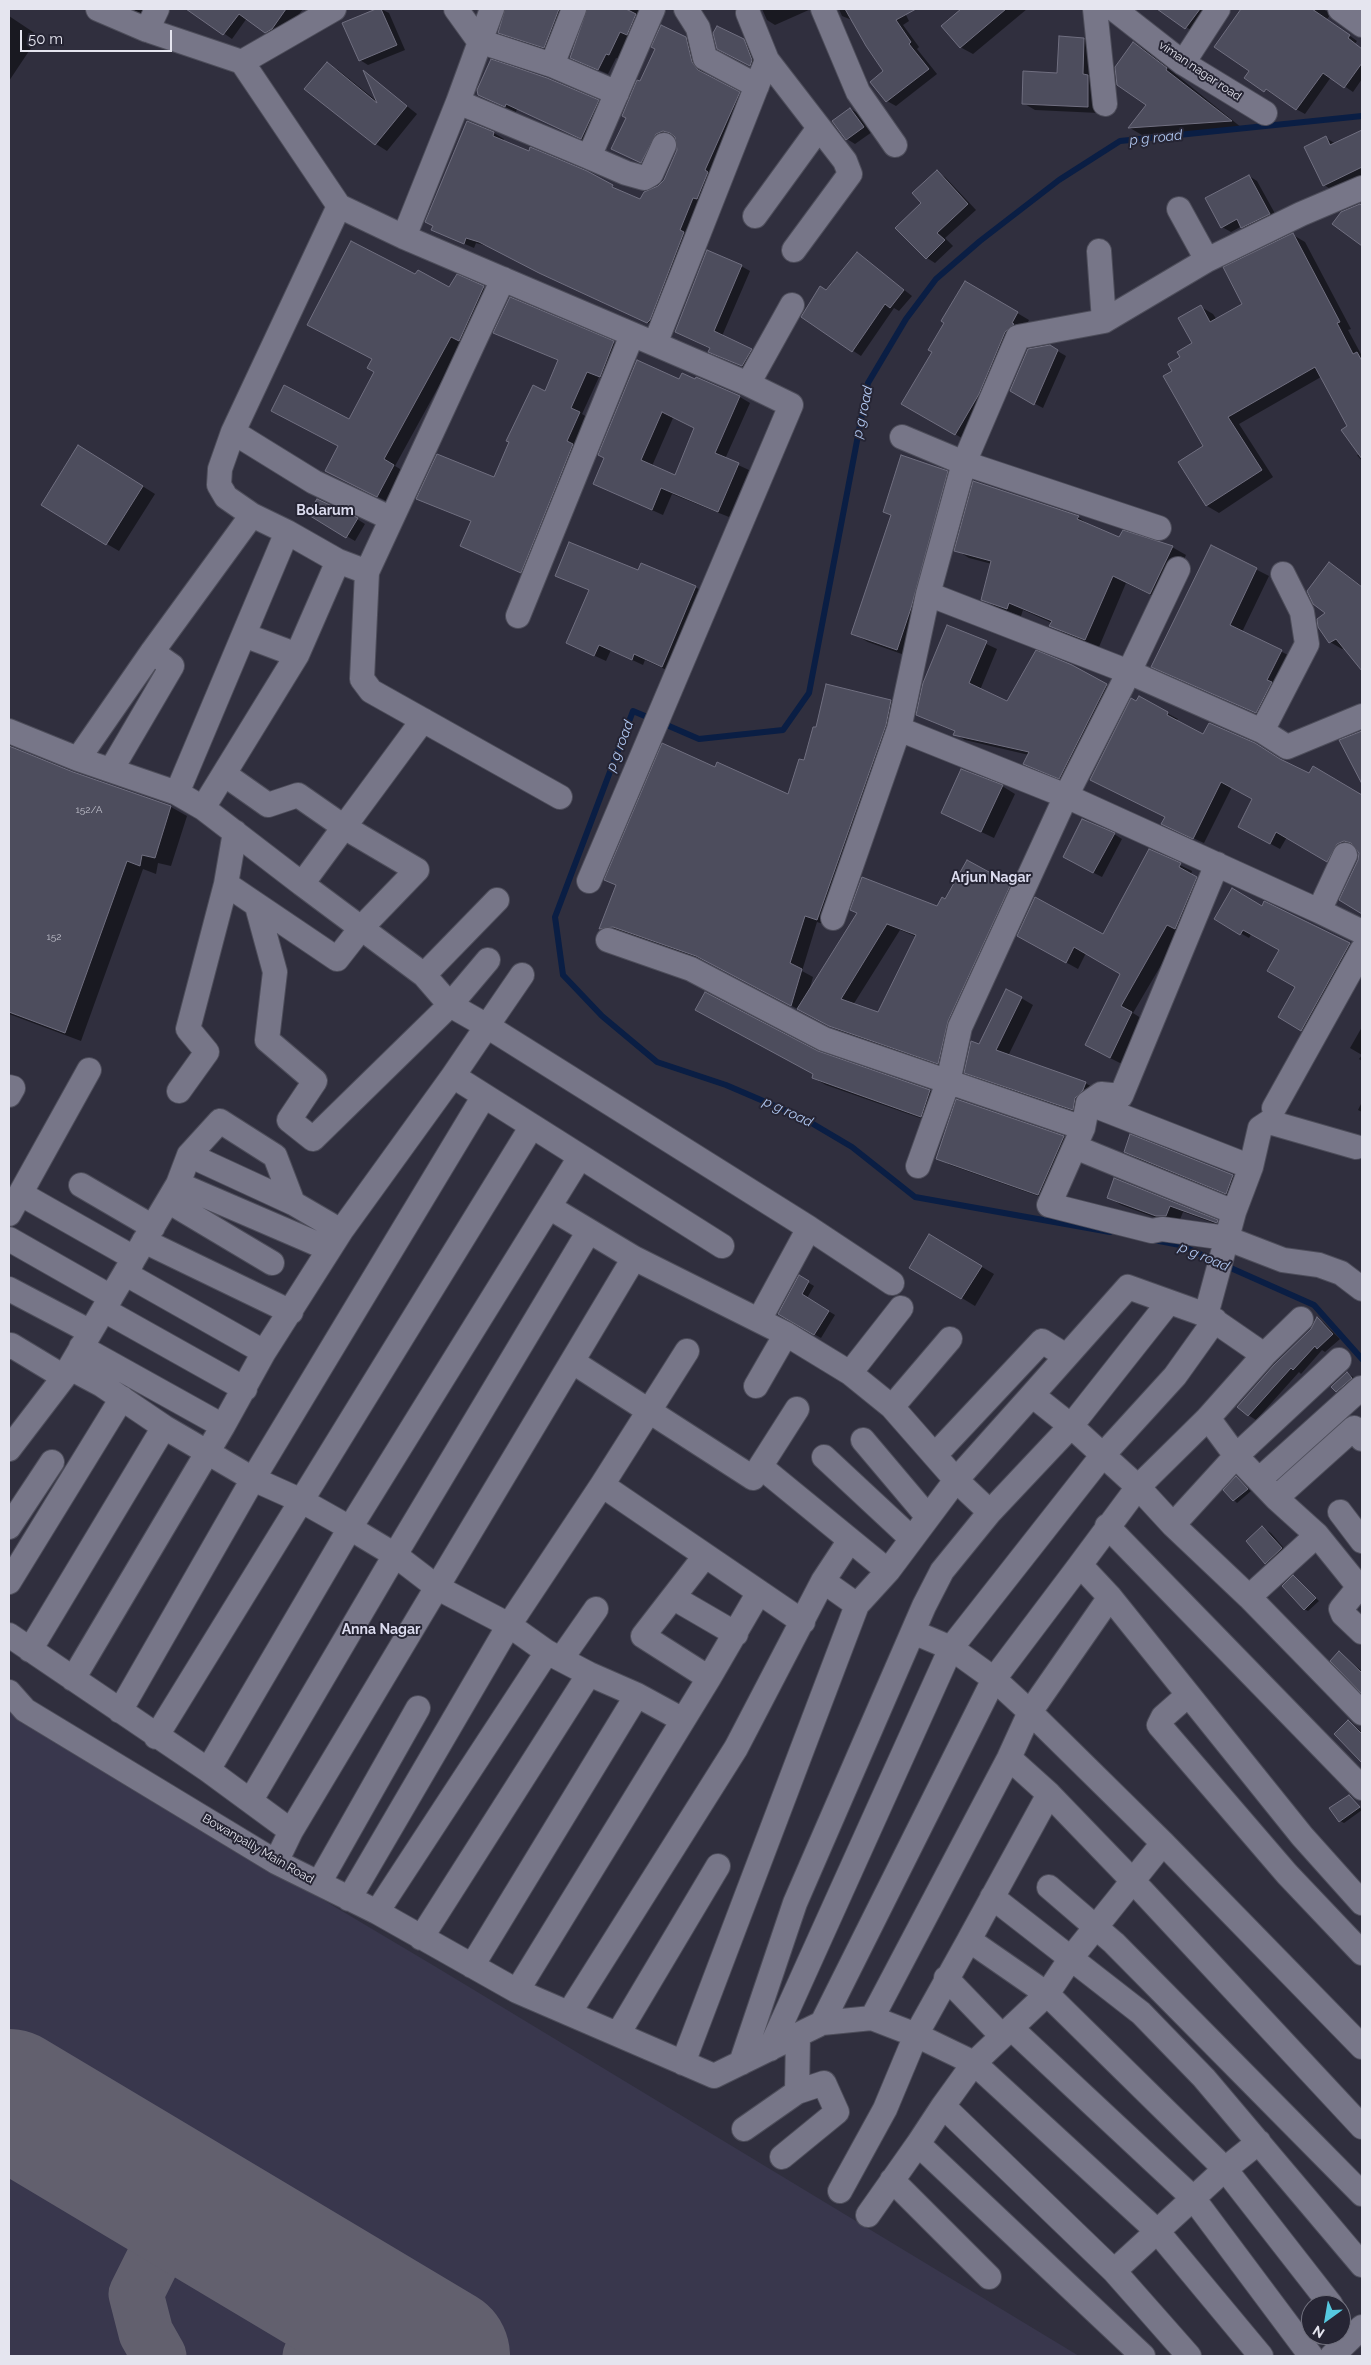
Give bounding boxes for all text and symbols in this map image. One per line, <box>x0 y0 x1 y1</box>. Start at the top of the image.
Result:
scale bar <box>22 20 175 52</box>
text: 50 m <box>28 30 63 48</box>
street label: viman nagar road <box>1156 38 1244 104</box>
water label: p g road <box>1129 127 1183 149</box>
water label: p g road <box>849 384 877 440</box>
district label: Bolarum <box>296 503 354 519</box>
water label: p g road <box>603 718 637 774</box>
house number: 152/A <box>76 804 102 816</box>
district label: Arjun Nagar <box>951 870 1031 886</box>
house number: 152 <box>47 931 61 943</box>
water label: p g road <box>760 1093 816 1131</box>
water label: p g road <box>1176 1239 1232 1275</box>
district label: Anna Nagar <box>342 1622 420 1638</box>
street label: Bowanpally Main Road <box>200 1811 316 1887</box>
north arrow <box>1301 2295 1351 2345</box>
text: N <box>1310 2322 1327 2341</box>

